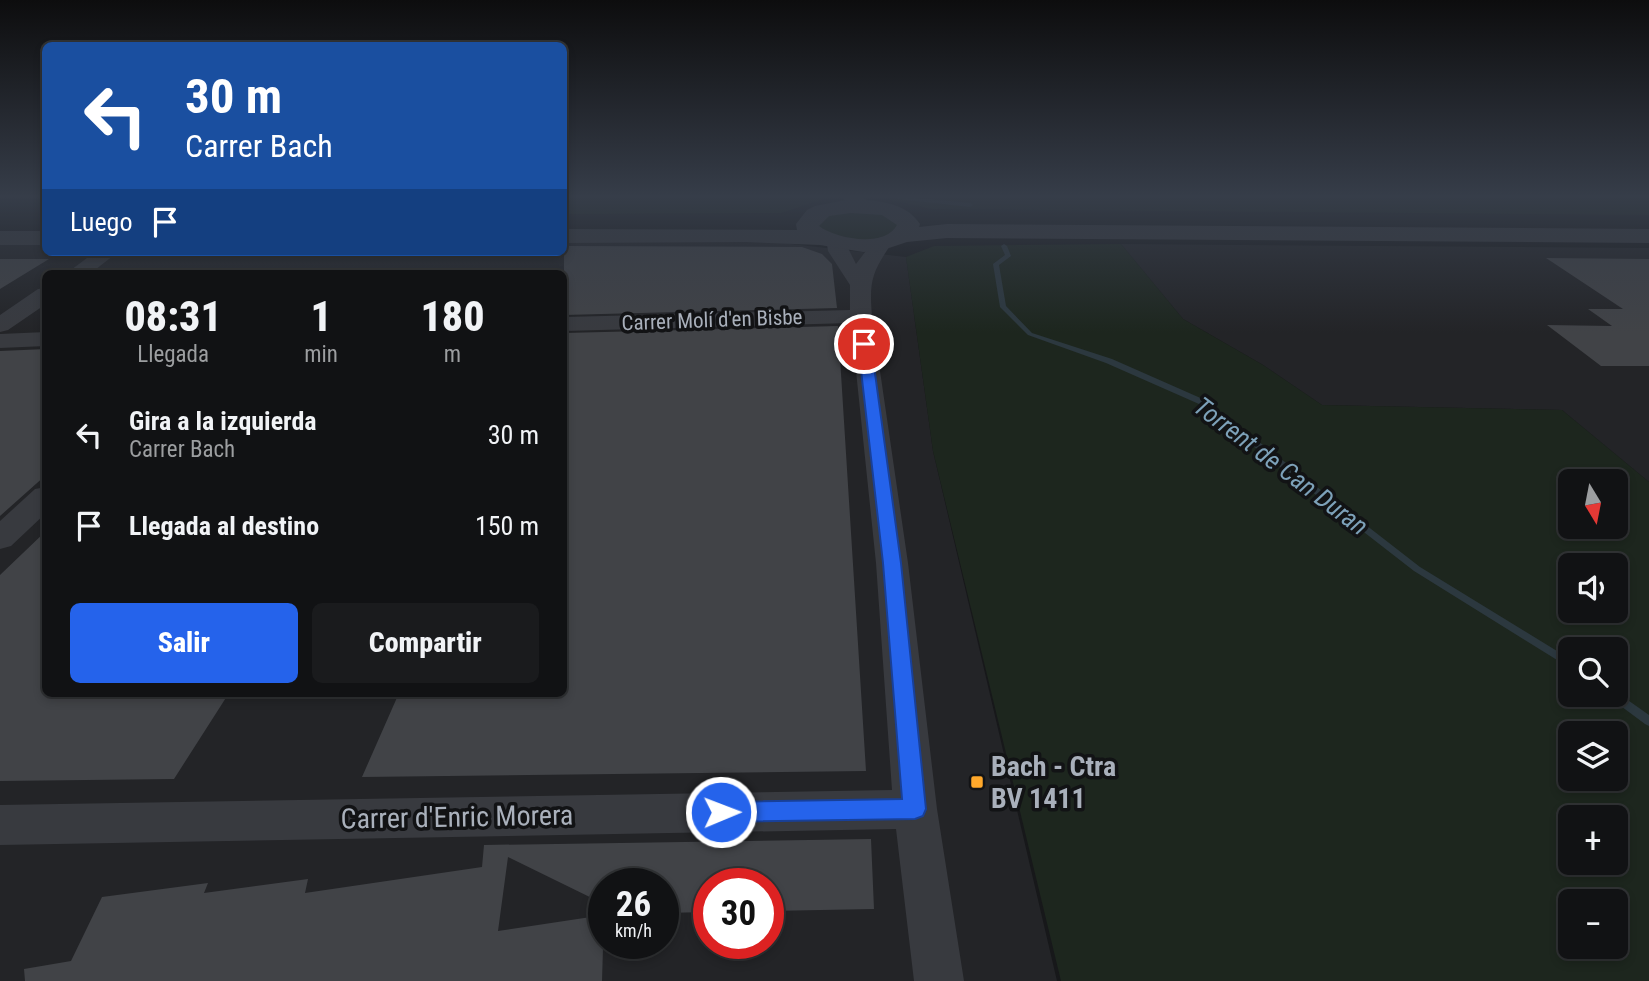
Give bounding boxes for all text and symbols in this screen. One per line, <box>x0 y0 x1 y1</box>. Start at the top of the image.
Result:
text: 30 m <box>185 68 282 125</box>
icon: left <box>70 70 161 161</box>
text: Carrer Bach <box>185 127 333 165</box>
icon: arrive <box>146 203 184 241</box>
text: Luego <box>70 207 132 237</box>
text: 08:31 <box>124 292 222 341</box>
text: 1 <box>310 292 332 341</box>
text: 180 <box>420 292 485 341</box>
street label: Carrer Molí d'en Bisbe <box>621 305 803 335</box>
pin <box>834 314 894 374</box>
icon: arrive <box>845 325 883 363</box>
text: Llegada <box>137 341 209 368</box>
text: min <box>304 341 338 368</box>
text: m <box>444 341 461 368</box>
water label: Torrent de Can Duran <box>1188 391 1374 541</box>
text: Gira a la izquierda <box>129 406 317 436</box>
icon: left <box>70 416 108 454</box>
text: 30 m <box>488 420 539 450</box>
text: Carrer Bach <box>129 436 235 463</box>
north arrow <box>1558 469 1628 539</box>
map controls <box>1558 469 1628 959</box>
icon: arrive <box>70 507 108 545</box>
text: Llegada al destino <box>129 511 319 541</box>
text: 150 m <box>475 511 539 541</box>
button: sound <box>1558 553 1628 623</box>
button: Salir <box>70 603 298 683</box>
button: Compartir <box>312 603 539 683</box>
button: search <box>1558 637 1628 707</box>
button: layers <box>1558 721 1628 791</box>
place label: Bach - Ctra BV 1411 <box>991 750 1116 815</box>
marker: Bach - Ctra BV 1411 <box>969 774 985 790</box>
position arrow <box>684 775 758 849</box>
street label: Carrer d'Enric Morera <box>340 798 574 836</box>
button: + <box>1558 805 1628 875</box>
speed limit sign: 30 <box>693 868 784 959</box>
text: 26 <box>616 884 651 925</box>
button: − <box>1558 889 1628 959</box>
text: km/h <box>615 920 652 941</box>

